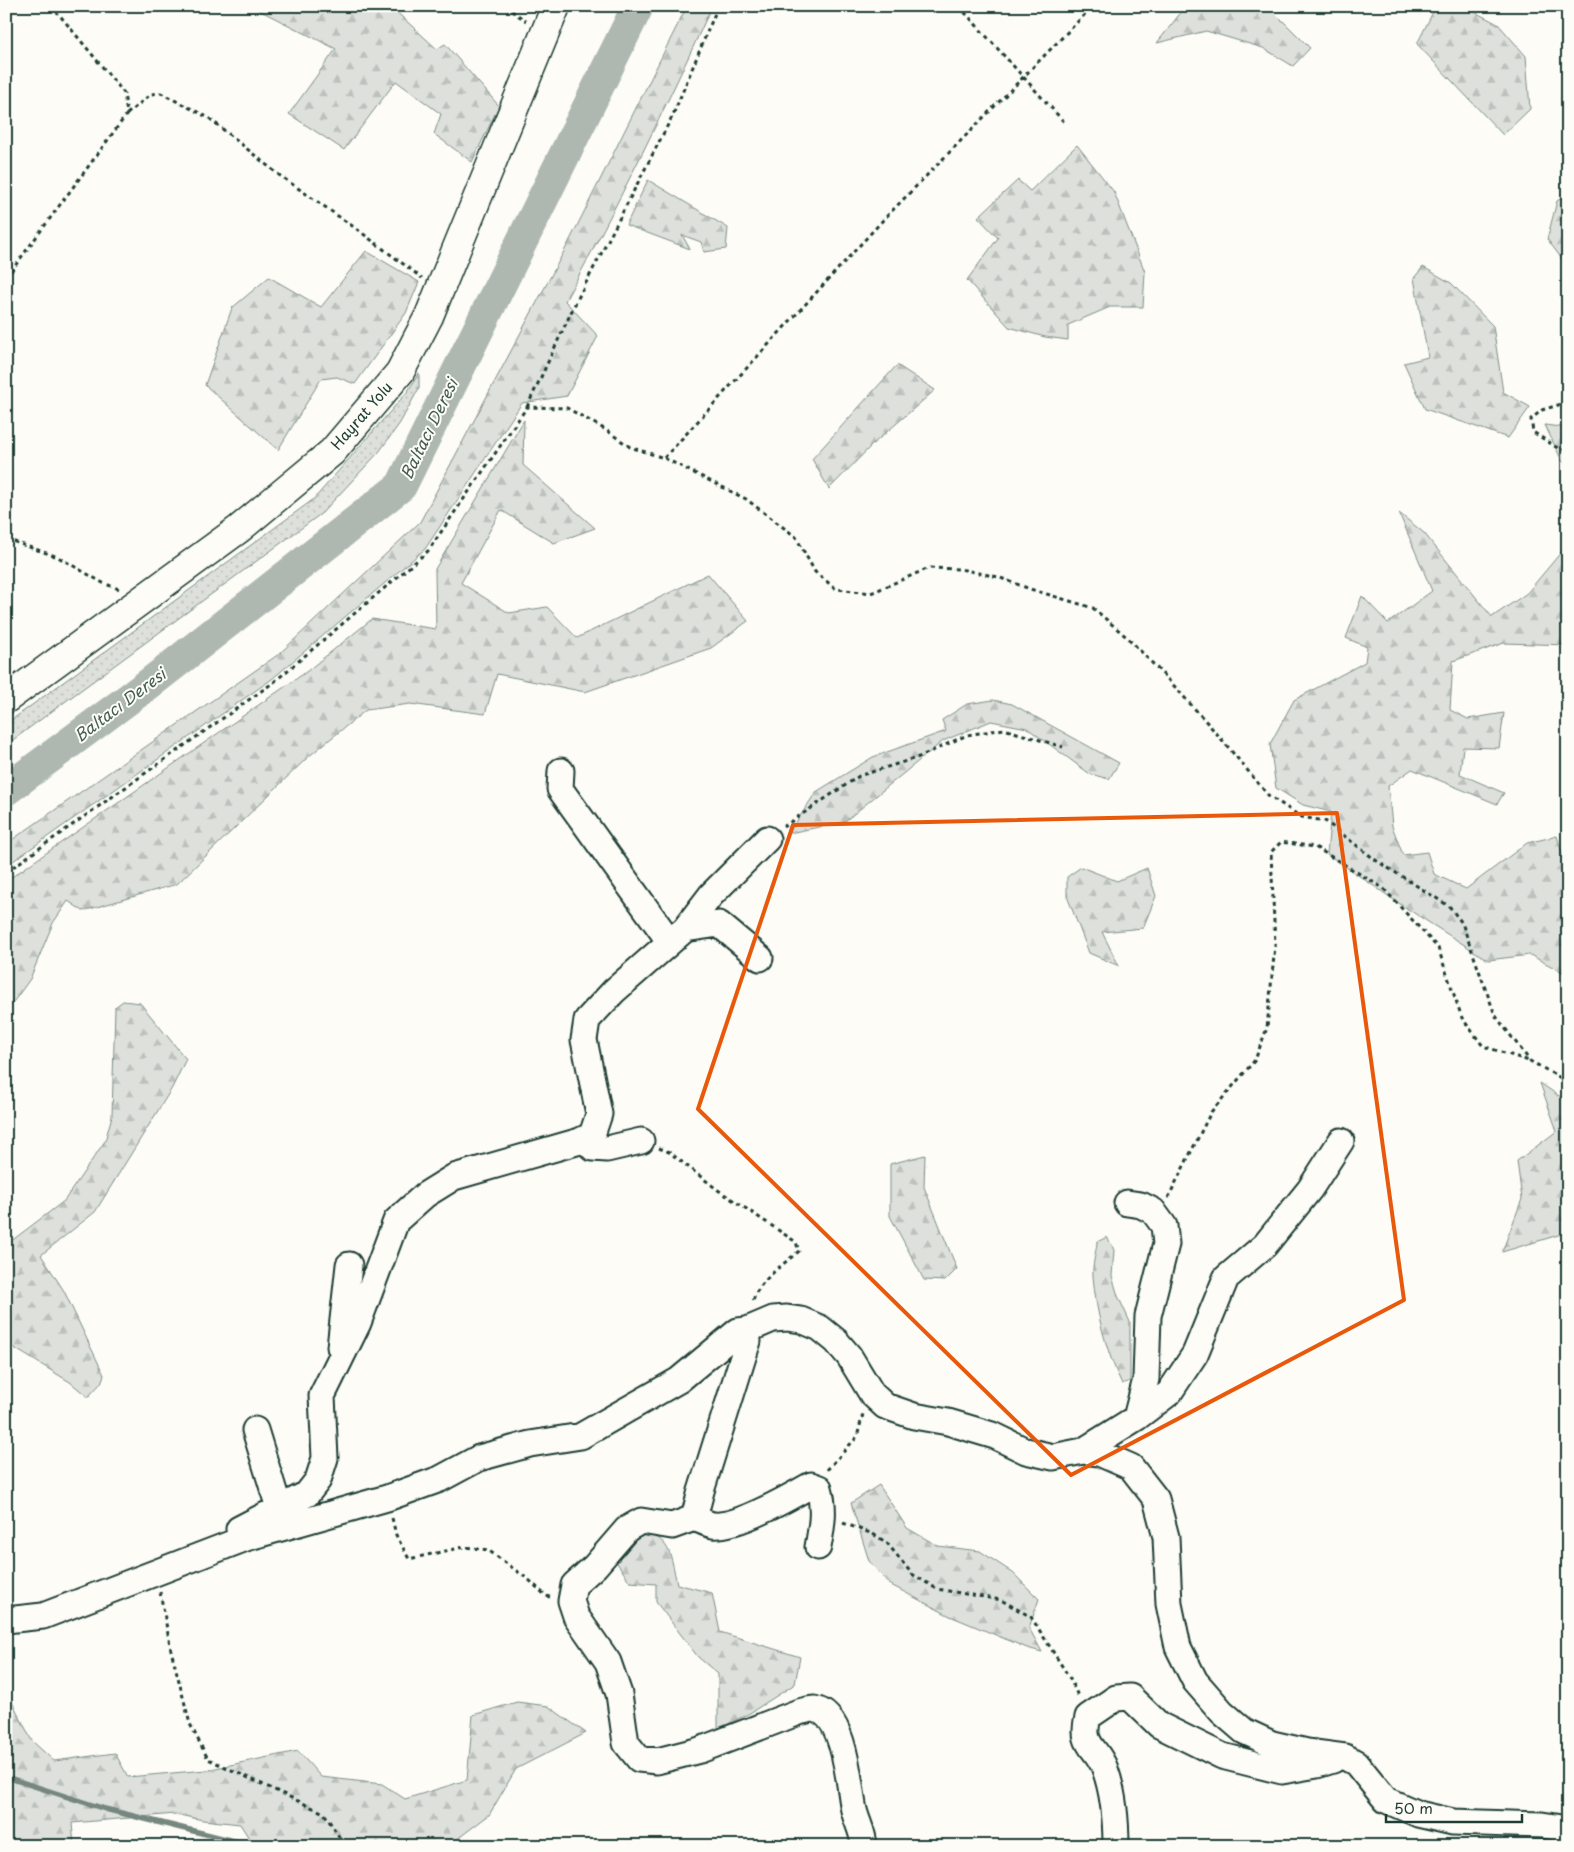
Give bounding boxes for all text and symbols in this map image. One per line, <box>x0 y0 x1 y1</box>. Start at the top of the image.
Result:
water label: Baltacı Deresi <box>393 372 464 483</box>
street label: Hayrat Yolu <box>325 376 397 454</box>
water label: Baltacı Deresi <box>69 660 172 747</box>
scale bar <box>1386 1792 1523 1824</box>
text: 50 m <box>1394 1796 1433 1819</box>

